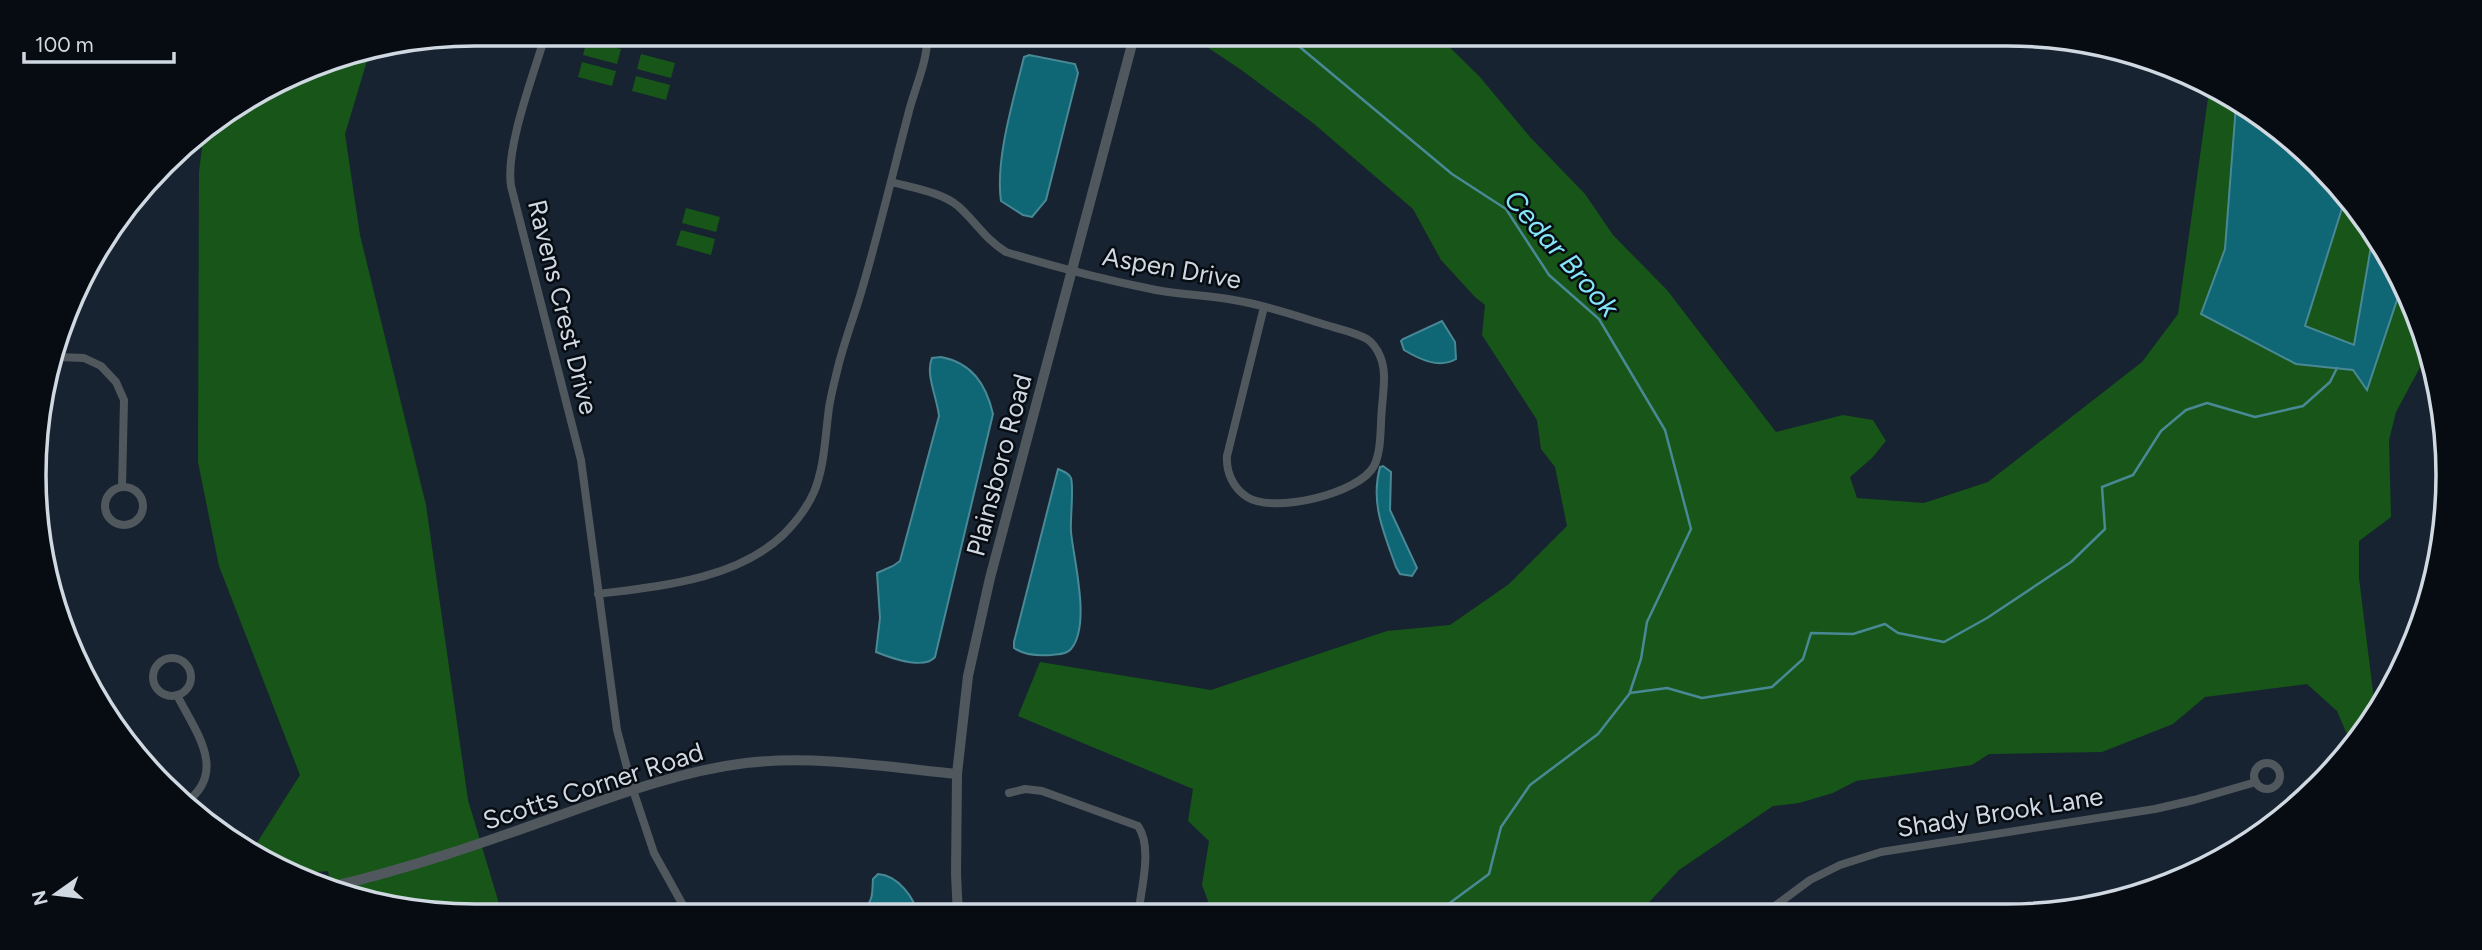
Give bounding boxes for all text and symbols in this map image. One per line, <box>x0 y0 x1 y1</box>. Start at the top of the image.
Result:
scale bar <box>24 21 175 65</box>
text: 100 m <box>35 32 94 57</box>
water label: Cedar Brook <box>1497 182 1627 325</box>
street label: Ravens Crest Drive <box>521 196 605 418</box>
street label: Aspen Drive <box>1100 240 1244 296</box>
street label: Plainsboro Road <box>959 370 1039 560</box>
street label: Scotts Corner Road <box>479 735 707 837</box>
street label: Shady Brook Lane <box>1895 780 2105 844</box>
north arrow <box>21 859 91 929</box>
text: N <box>27 888 53 908</box>

